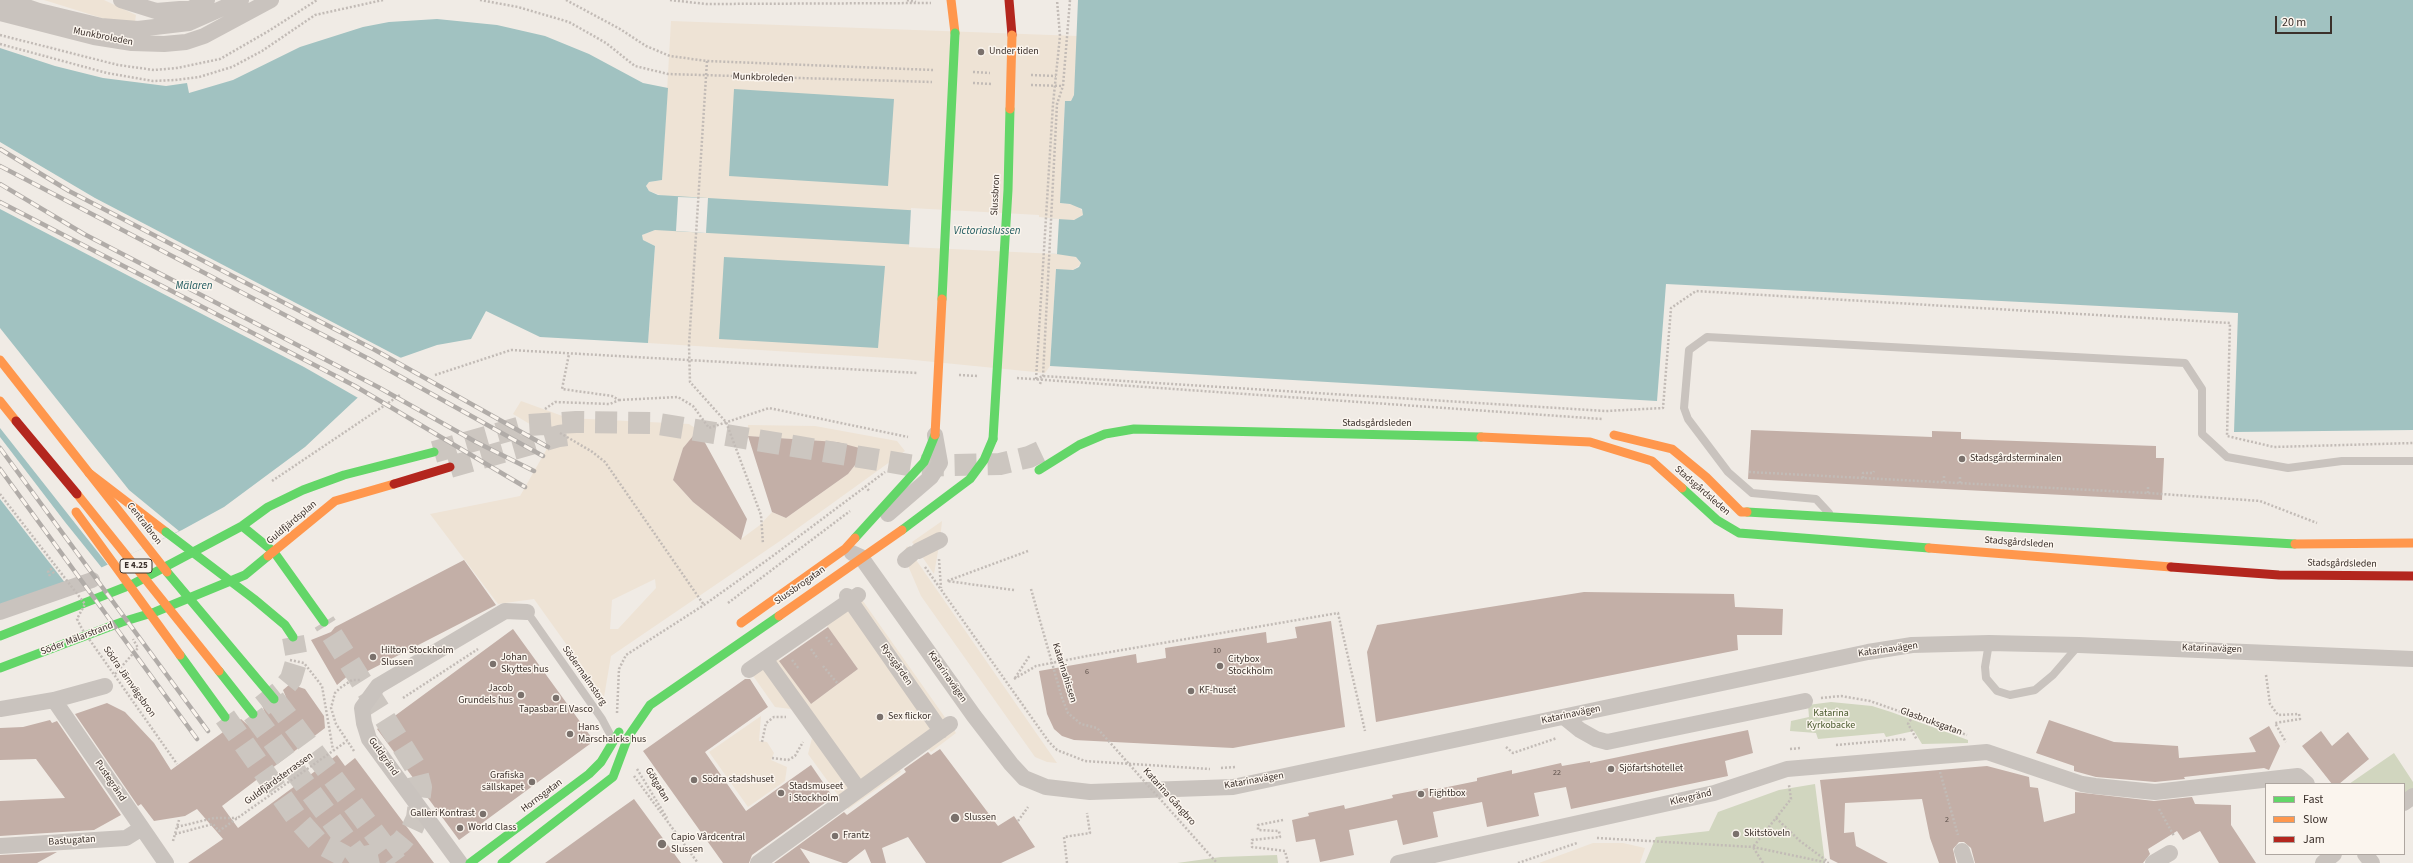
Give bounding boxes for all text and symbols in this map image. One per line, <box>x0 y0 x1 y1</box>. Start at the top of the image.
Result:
scale bar <box>2277 8 2334 34</box>
text: 20 m <box>2282 14 2306 31</box>
street label: Munkbroleden <box>72 25 134 49</box>
place label: Under tiden <box>989 46 1039 58</box>
marker: Under tiden <box>976 47 986 57</box>
street label: Munkbroleden <box>732 71 794 85</box>
street label: Slussbron <box>989 174 1003 216</box>
water label: Victoriaslussen <box>954 225 1020 239</box>
water label: Mälaren <box>176 280 212 294</box>
street label: Stadsgårdsleden <box>1342 418 1412 430</box>
place label: Stadsgårdsterminalen <box>1970 453 2062 465</box>
marker: Stadsgårdsterminalen <box>1957 454 1967 464</box>
street label: Stadsgårdsleden <box>1672 464 1732 518</box>
street label: Guldfjärdsplan <box>264 499 320 547</box>
street label: Centralbron <box>124 501 164 547</box>
street label: Stadsgårdsleden <box>1984 535 2054 551</box>
street label: Stadsgårdsleden <box>2307 557 2377 571</box>
road number: E 4.25 <box>120 559 152 573</box>
street label: Slussbrogatan <box>772 564 828 608</box>
street label: Söder Mälarstrand <box>39 620 115 658</box>
street label: Katarinavägen <box>1857 640 1919 660</box>
street label: Ryssgården <box>877 642 915 688</box>
street label: Katarinahissen <box>1049 642 1079 704</box>
street label: Katarinavägen <box>2182 642 2242 656</box>
street label: Södra Järnvägsbron <box>100 644 158 720</box>
street label: Södermalmstorg <box>559 644 609 708</box>
place label: Hilton Stockholm Slussen <box>381 645 454 668</box>
house number: 10 <box>1213 646 1221 656</box>
street label: Katarinavägen <box>925 649 969 705</box>
marker: Hilton Stockholm Slussen <box>368 652 378 662</box>
place label: Johan Skyttes hus <box>501 652 549 676</box>
place label: Citybox Stockholm <box>1228 654 1273 678</box>
marker: Johan Skyttes hus <box>488 659 498 669</box>
marker: Citybox Stockholm <box>1215 661 1225 671</box>
house number: 6 <box>1085 667 1089 677</box>
place label: Jacob Grundels hus <box>458 683 513 706</box>
place label: KF-huset <box>1199 685 1236 697</box>
marker: KF-huset <box>1186 686 1196 696</box>
marker: Jacob Grundels hus <box>516 690 526 700</box>
marker: Tapasbar El Vasco <box>551 693 561 703</box>
street label: Katarinavägen <box>1540 703 1602 727</box>
place label: Tapasbar El Vasco <box>519 704 593 716</box>
street label: Glasbruksgatan <box>1898 705 1964 739</box>
park label: Katarina Kyrkobacke <box>1807 708 1855 732</box>
place label: Sex flickor <box>888 711 931 723</box>
marker: Sex flickor <box>875 712 885 722</box>
place label: Hans Marschalcks hus <box>578 722 646 746</box>
marker: Hans Marschalcks hus <box>565 729 575 739</box>
street label: Guldgränd <box>365 736 401 778</box>
street label: Guldfjärdsterrassen <box>242 750 316 808</box>
street label: Pustegränd <box>92 758 128 804</box>
place label: Sjöfartshotellet <box>1619 763 1683 775</box>
marker: Sjöfartshotellet <box>1606 764 1616 774</box>
street label: Götgatan <box>642 766 672 804</box>
street label: Katarina Gångbro <box>1140 766 1198 828</box>
house number: 22 <box>1553 768 1561 778</box>
place label: Grafiska sällskapet <box>482 770 524 794</box>
street label: Katarinavägen <box>1223 770 1285 792</box>
place label: Södra stadshuset <box>702 774 774 786</box>
marker: Södra stadshuset <box>689 775 699 785</box>
street label: Hornsgatan <box>519 777 565 815</box>
marker: Grafiska sällskapet <box>527 777 537 787</box>
place label: Stadsmuseet i Stockholm <box>789 781 843 804</box>
legend <box>2265 783 2405 855</box>
street label: Klevgränd <box>1669 787 1713 809</box>
marker: Stadsmuseet i Stockholm <box>776 788 786 798</box>
place label: Fightbox <box>1429 788 1465 800</box>
marker: Fightbox <box>1416 789 1426 799</box>
text: Fast <box>2303 791 2323 808</box>
place label: Galleri Kontrast <box>410 808 475 820</box>
marker: Galleri Kontrast <box>478 809 488 819</box>
text: Slow <box>2303 811 2328 828</box>
marker: Slussen <box>949 812 961 824</box>
place label: Slussen <box>964 812 996 824</box>
house number: 2 <box>1945 815 1949 825</box>
place label: World Class <box>468 822 517 834</box>
marker: World Class <box>455 823 465 833</box>
place label: Skitstöveln <box>1744 828 1790 840</box>
marker: Skitstöveln <box>1731 829 1741 839</box>
place label: Frantz <box>843 830 869 842</box>
marker: Frantz <box>830 831 840 841</box>
text: Jam <box>2303 831 2325 848</box>
place label: Capio Vårdcentral Slussen <box>671 832 745 856</box>
street label: Bastugatan <box>48 833 96 849</box>
marker: Capio Vårdcentral Slussen <box>656 838 668 850</box>

